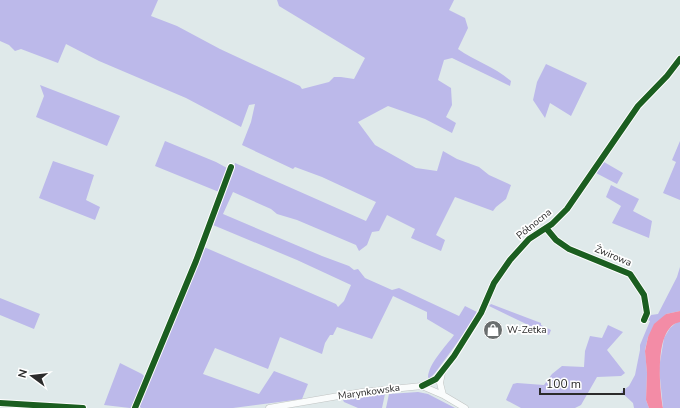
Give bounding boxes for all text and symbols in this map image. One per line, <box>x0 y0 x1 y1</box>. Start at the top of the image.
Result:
street label: Północna <box>513 206 555 242</box>
street label: Żwirowa <box>592 242 634 270</box>
shop icon: W-Zetka <box>482 319 504 341</box>
place label: W-Zetka <box>507 323 547 337</box>
north arrow <box>12 356 52 396</box>
text: N <box>15 368 31 379</box>
scale bar <box>540 370 624 396</box>
text: 100 m <box>546 376 581 392</box>
street label: Marynkowska <box>337 381 401 403</box>

